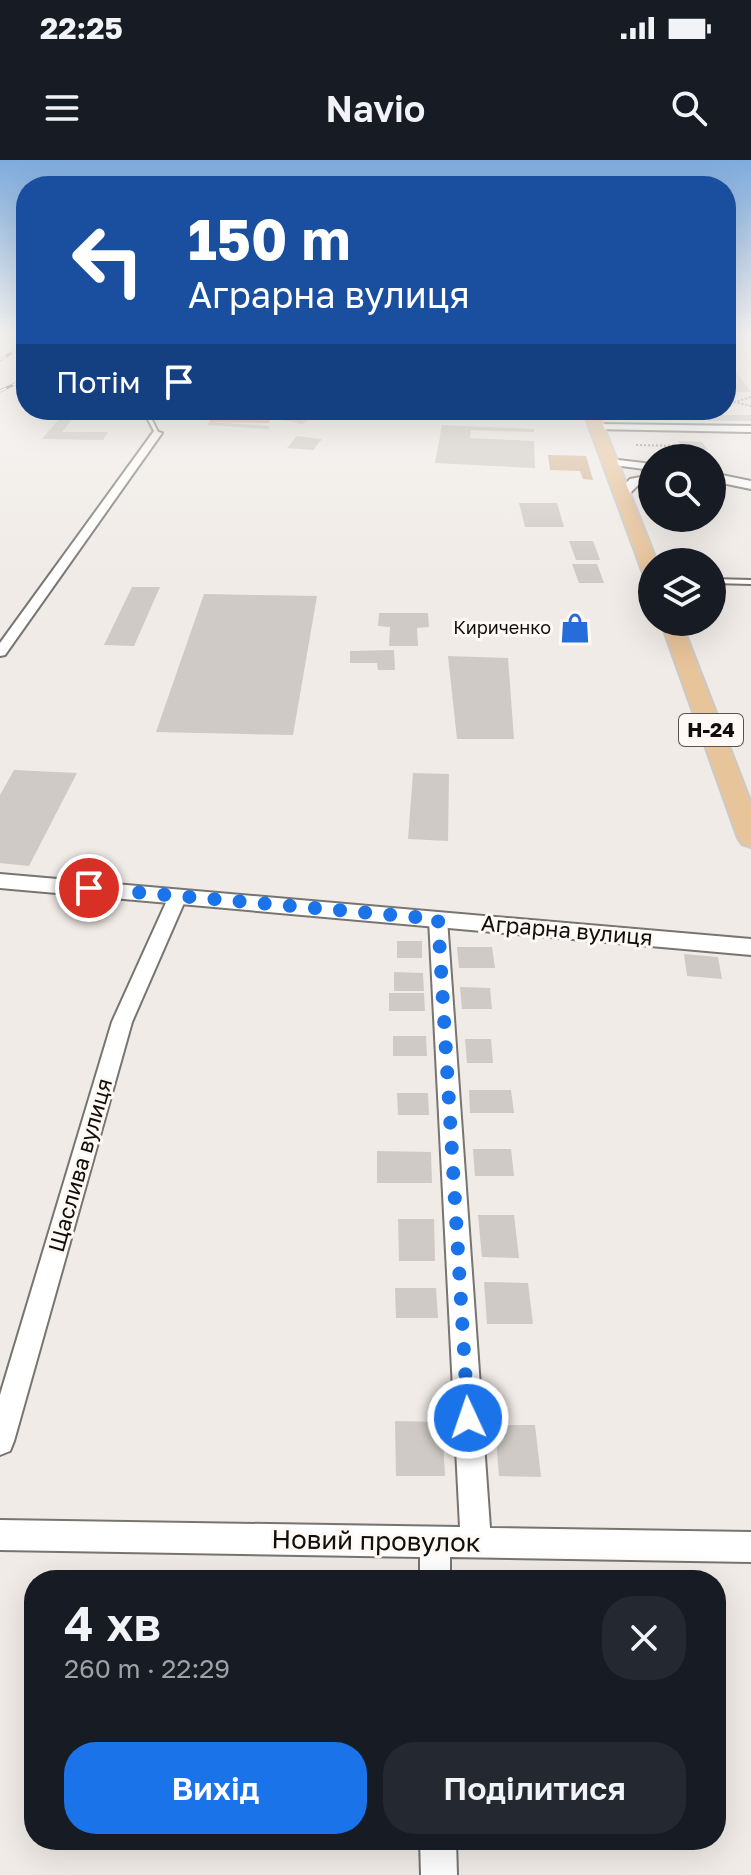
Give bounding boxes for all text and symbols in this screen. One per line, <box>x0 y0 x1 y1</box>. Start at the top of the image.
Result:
text: 22:25 <box>40 10 123 46</box>
icon: menu <box>40 86 84 130</box>
icon: search <box>667 86 711 130</box>
text: Navio <box>326 87 425 130</box>
text: 150 m <box>188 205 350 272</box>
icon: left <box>56 208 160 312</box>
text: Аграрна вулиця <box>188 273 470 316</box>
icon: arrive <box>157 360 201 404</box>
text: Потім <box>56 364 141 400</box>
map controls <box>638 444 726 636</box>
button: search <box>638 444 726 532</box>
button: layers <box>638 548 726 636</box>
shop icon: Кириченко <box>558 611 592 645</box>
place label: Кириченко <box>453 616 551 638</box>
road number: Н-24 <box>679 714 743 746</box>
pin <box>55 854 123 922</box>
icon: arrive <box>67 866 111 910</box>
street label: Аграрна вулиця <box>480 909 654 950</box>
street label: Щаслива вулиця <box>42 1075 117 1255</box>
position arrow <box>426 1376 510 1460</box>
street label: Новий провулок <box>271 1523 481 1558</box>
text: 4 хв <box>64 1594 161 1652</box>
button: close <box>602 1596 686 1680</box>
text: 260 m · 22:29 <box>64 1653 230 1684</box>
button: Вихід <box>64 1742 367 1834</box>
button: Поділитися <box>383 1742 686 1834</box>

